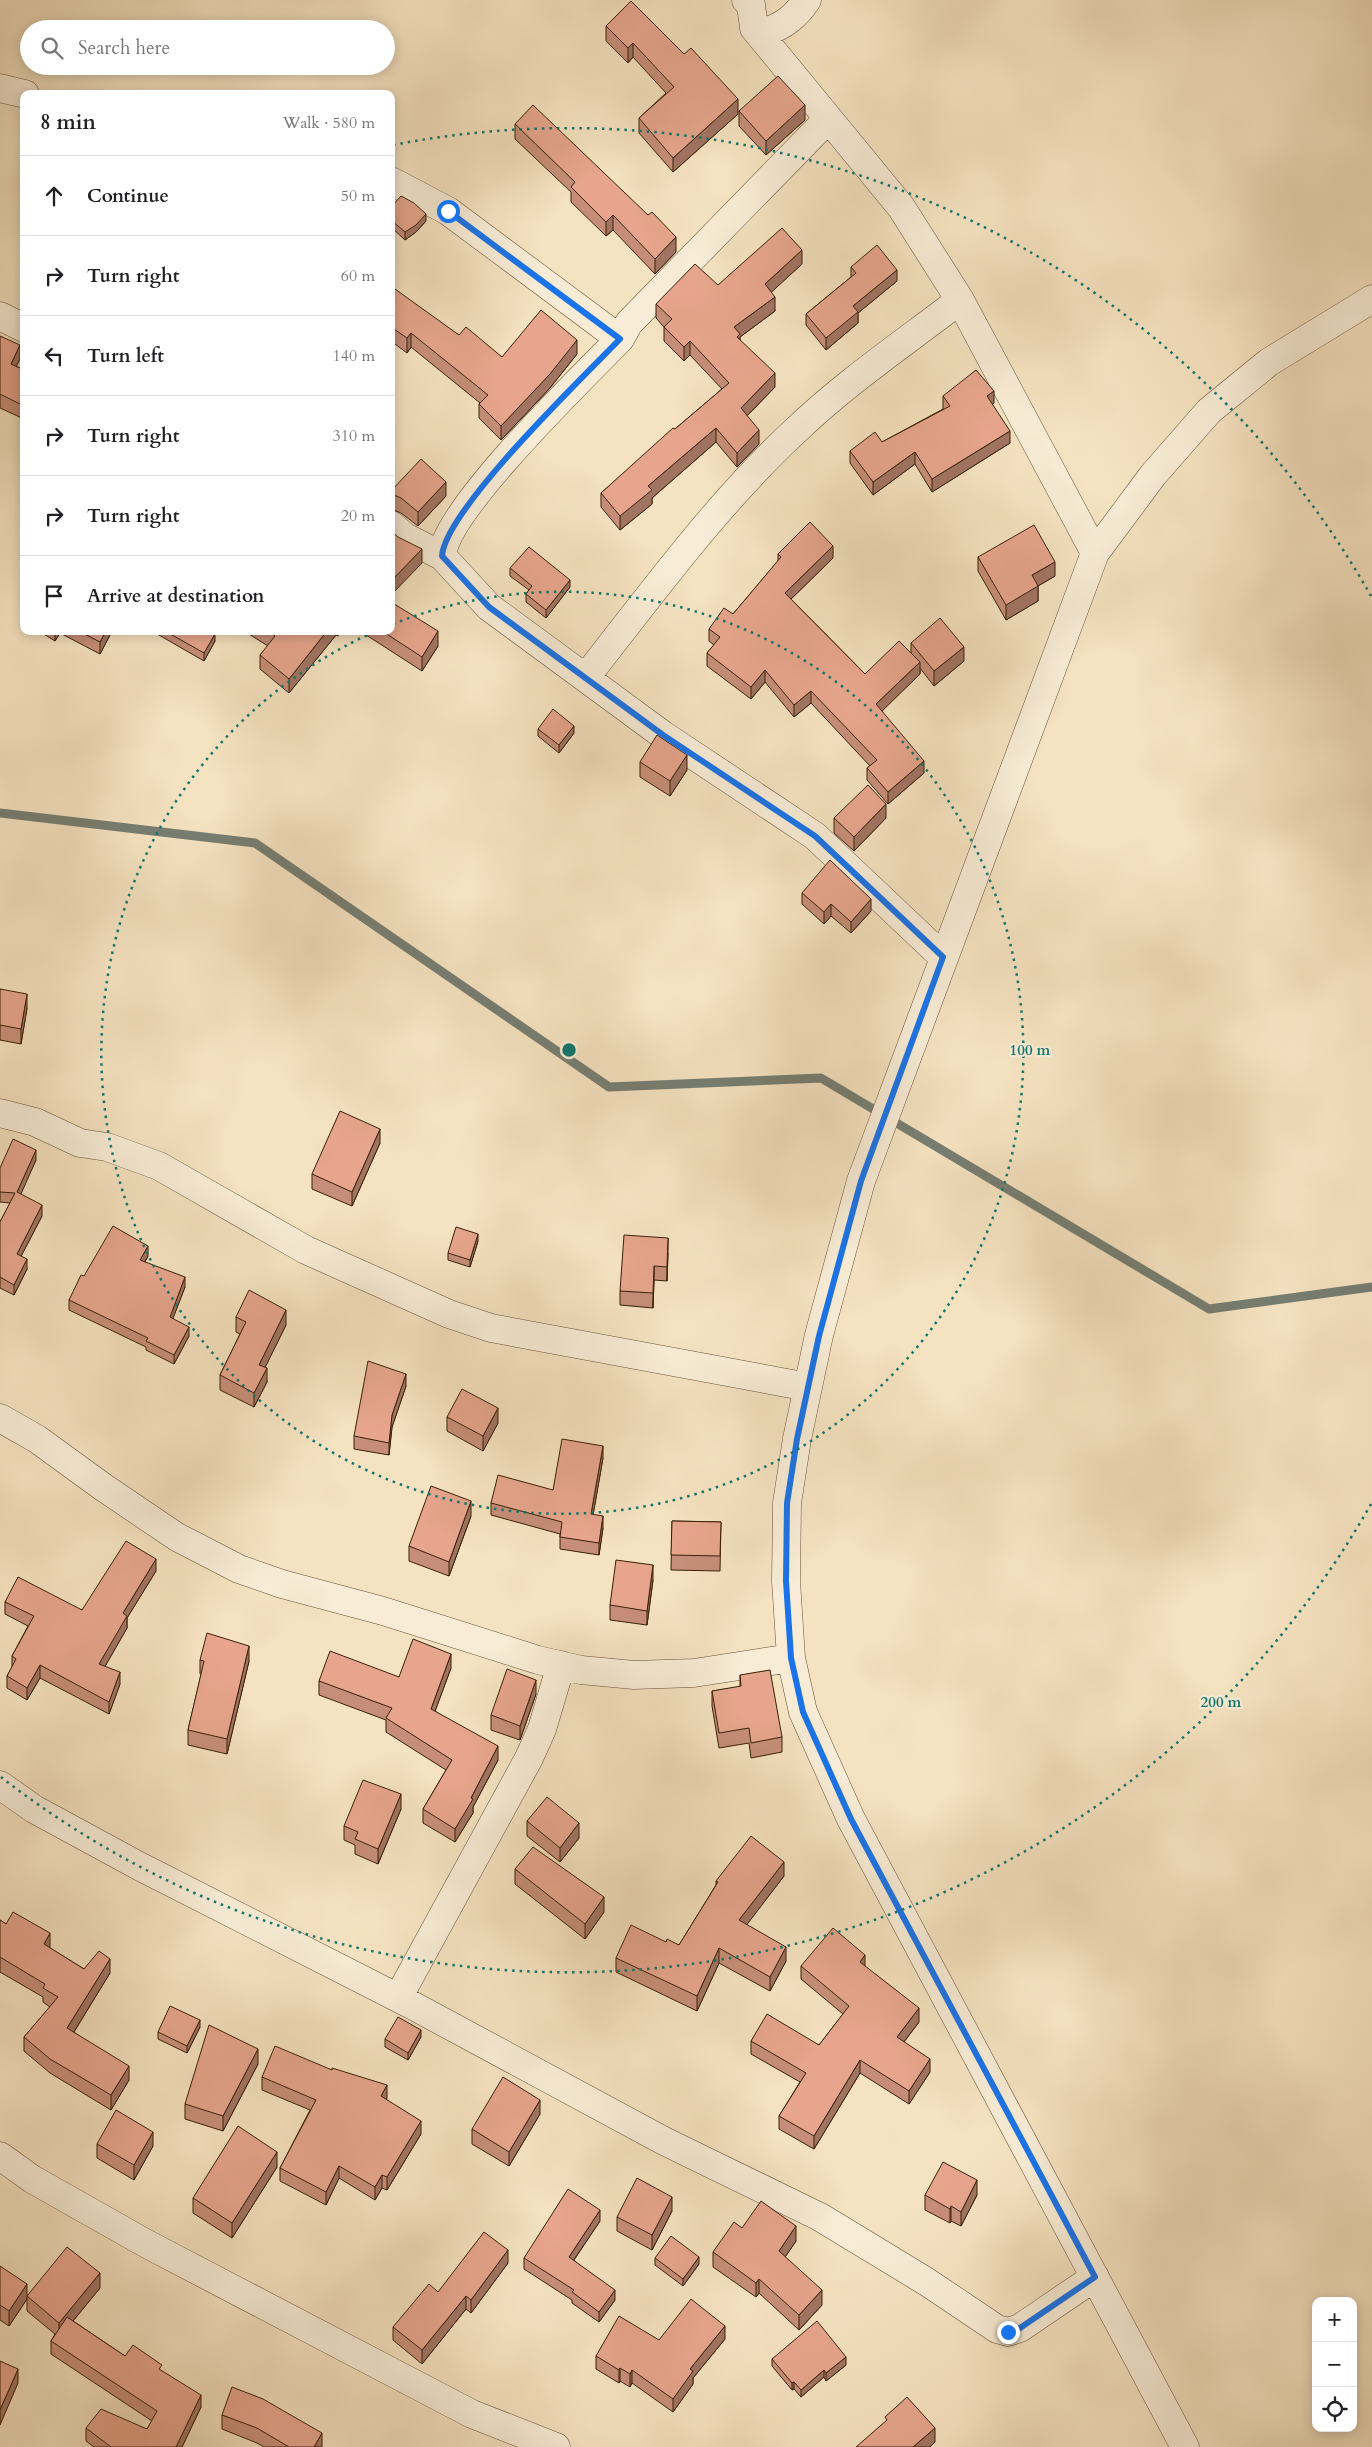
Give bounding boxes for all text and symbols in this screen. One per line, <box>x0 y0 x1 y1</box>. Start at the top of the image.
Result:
search box <box>20 20 395 75</box>
icon: search <box>38 34 66 62</box>
text: Search here <box>78 35 170 61</box>
text: 8 min <box>40 108 96 137</box>
text: Walk · 580 m <box>283 112 375 134</box>
icon: ahead <box>40 182 68 210</box>
text: Continue <box>87 183 169 209</box>
text: 50 m <box>341 185 375 207</box>
route start <box>437 200 460 223</box>
icon: right <box>40 262 68 290</box>
text: Turn right <box>87 263 179 289</box>
text: 60 m <box>341 265 375 287</box>
icon: left <box>40 342 68 370</box>
text: Turn left <box>87 343 164 369</box>
text: 140 m <box>333 345 375 367</box>
icon: right <box>40 422 68 450</box>
text: Turn right <box>87 423 179 449</box>
text: 310 m <box>333 425 375 447</box>
icon: right <box>40 502 68 530</box>
text: Turn right <box>87 503 179 529</box>
text: 20 m <box>341 505 375 527</box>
icon: arrive <box>40 582 68 610</box>
text: Arrive at destination <box>87 583 264 609</box>
text: 100 m <box>1010 1040 1051 1060</box>
centre of rings <box>560 1041 578 1059</box>
text: 200 m <box>1201 1692 1242 1712</box>
map controls <box>1312 2297 1357 2432</box>
button: + <box>1312 2297 1357 2342</box>
route end <box>997 2321 1020 2344</box>
button: − <box>1312 2342 1357 2387</box>
button: locate <box>1312 2387 1357 2432</box>

